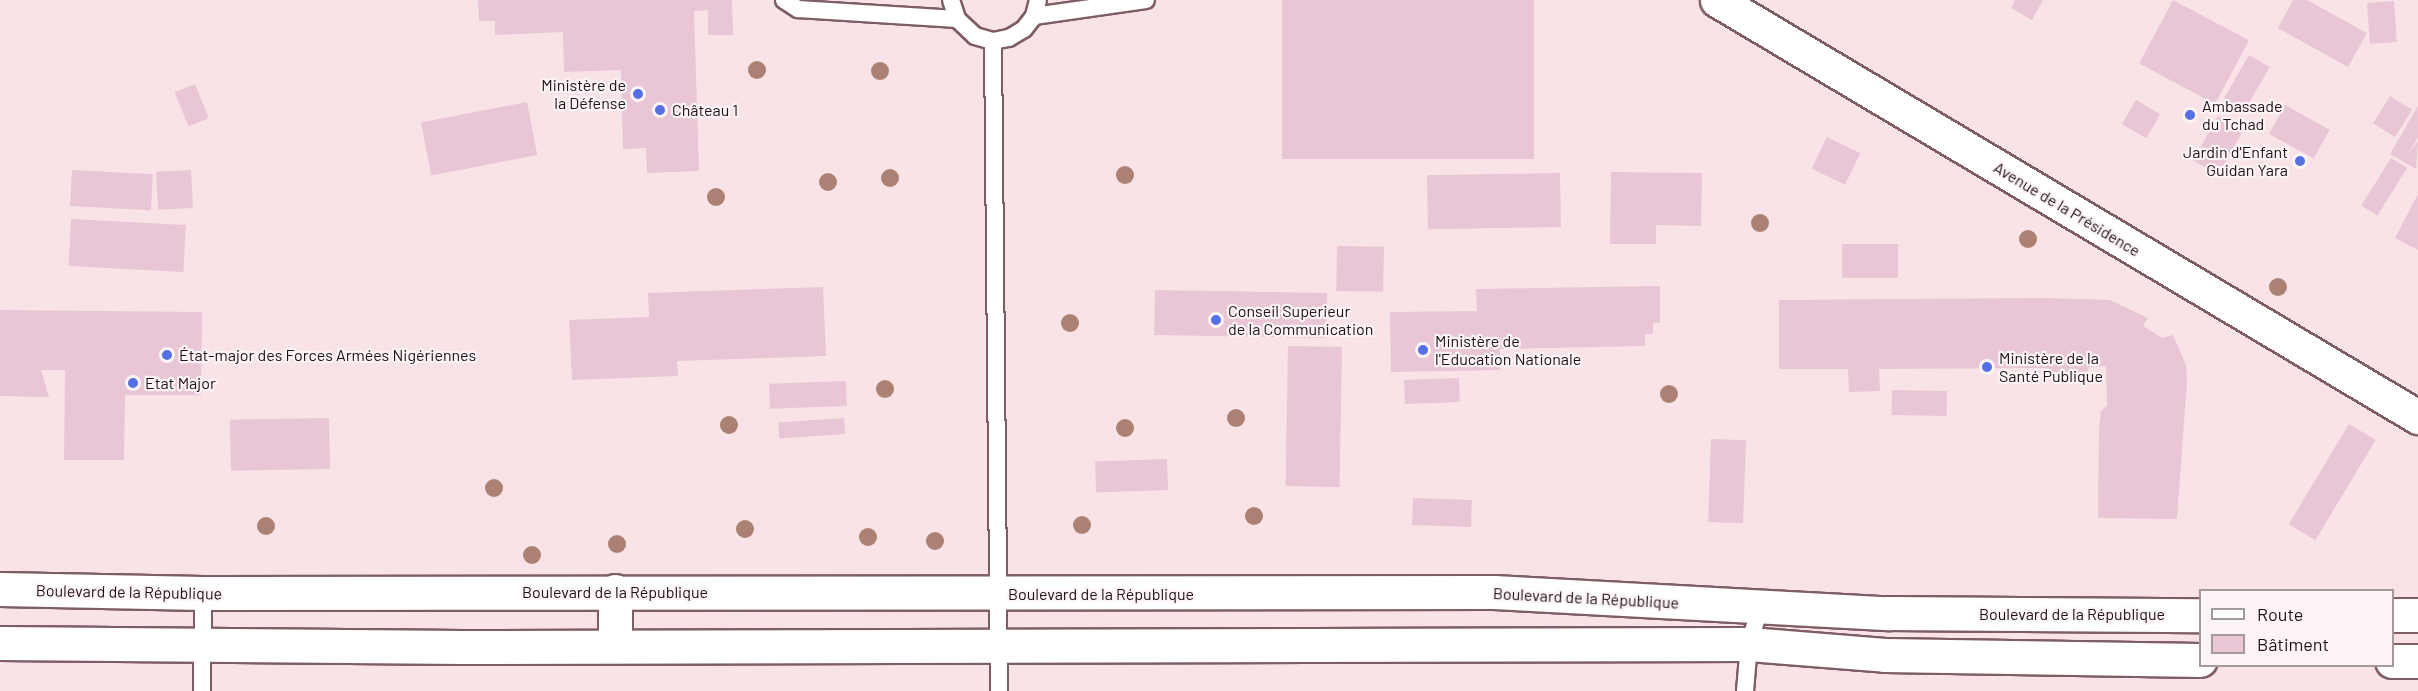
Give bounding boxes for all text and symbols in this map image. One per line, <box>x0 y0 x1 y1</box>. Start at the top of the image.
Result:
place label: Ministère de la Défense <box>541 75 626 113</box>
marker: Ministère de la Défense <box>631 87 645 101</box>
place label: Ambassade du Tchad <box>2202 96 2282 134</box>
place label: Château 1 <box>672 100 738 120</box>
marker: Château 1 <box>653 103 667 117</box>
marker: Ambassade du Tchad <box>2183 108 2197 122</box>
place label: Jardin d'Enfant Guidan Yara <box>2183 142 2288 180</box>
marker: Jardin d'Enfant Guidan Yara <box>2293 154 2307 168</box>
street label: Avenue de la Présidence <box>1990 158 2144 260</box>
place label: Conseil Superieur de la Communication <box>1228 301 1373 339</box>
marker: Conseil Superieur de la Communication <box>1209 313 1223 327</box>
place label: Ministère de l'Education Nationale <box>1435 331 1581 369</box>
marker: Ministère de l'Education Nationale <box>1416 343 1430 357</box>
place label: État-major des Forces Armées Nigériennes <box>179 345 476 365</box>
marker: État-major des Forces Armées Nigériennes <box>160 348 174 362</box>
place label: Ministère de la Santé Publique <box>1999 348 2103 386</box>
marker: Ministère de la Santé Publique <box>1980 360 1994 374</box>
place label: Etat Major <box>145 373 216 393</box>
marker: Etat Major <box>126 376 140 390</box>
street label: Boulevard de la République <box>36 581 222 603</box>
street label: Boulevard de la République <box>522 582 708 602</box>
street label: Boulevard de la République <box>1008 584 1194 604</box>
street label: Boulevard de la République <box>1493 584 1679 612</box>
legend <box>2199 589 2394 667</box>
text: Route <box>2257 603 2303 625</box>
street label: Boulevard de la République <box>1979 604 2165 624</box>
text: Bâtiment <box>2257 633 2329 655</box>

